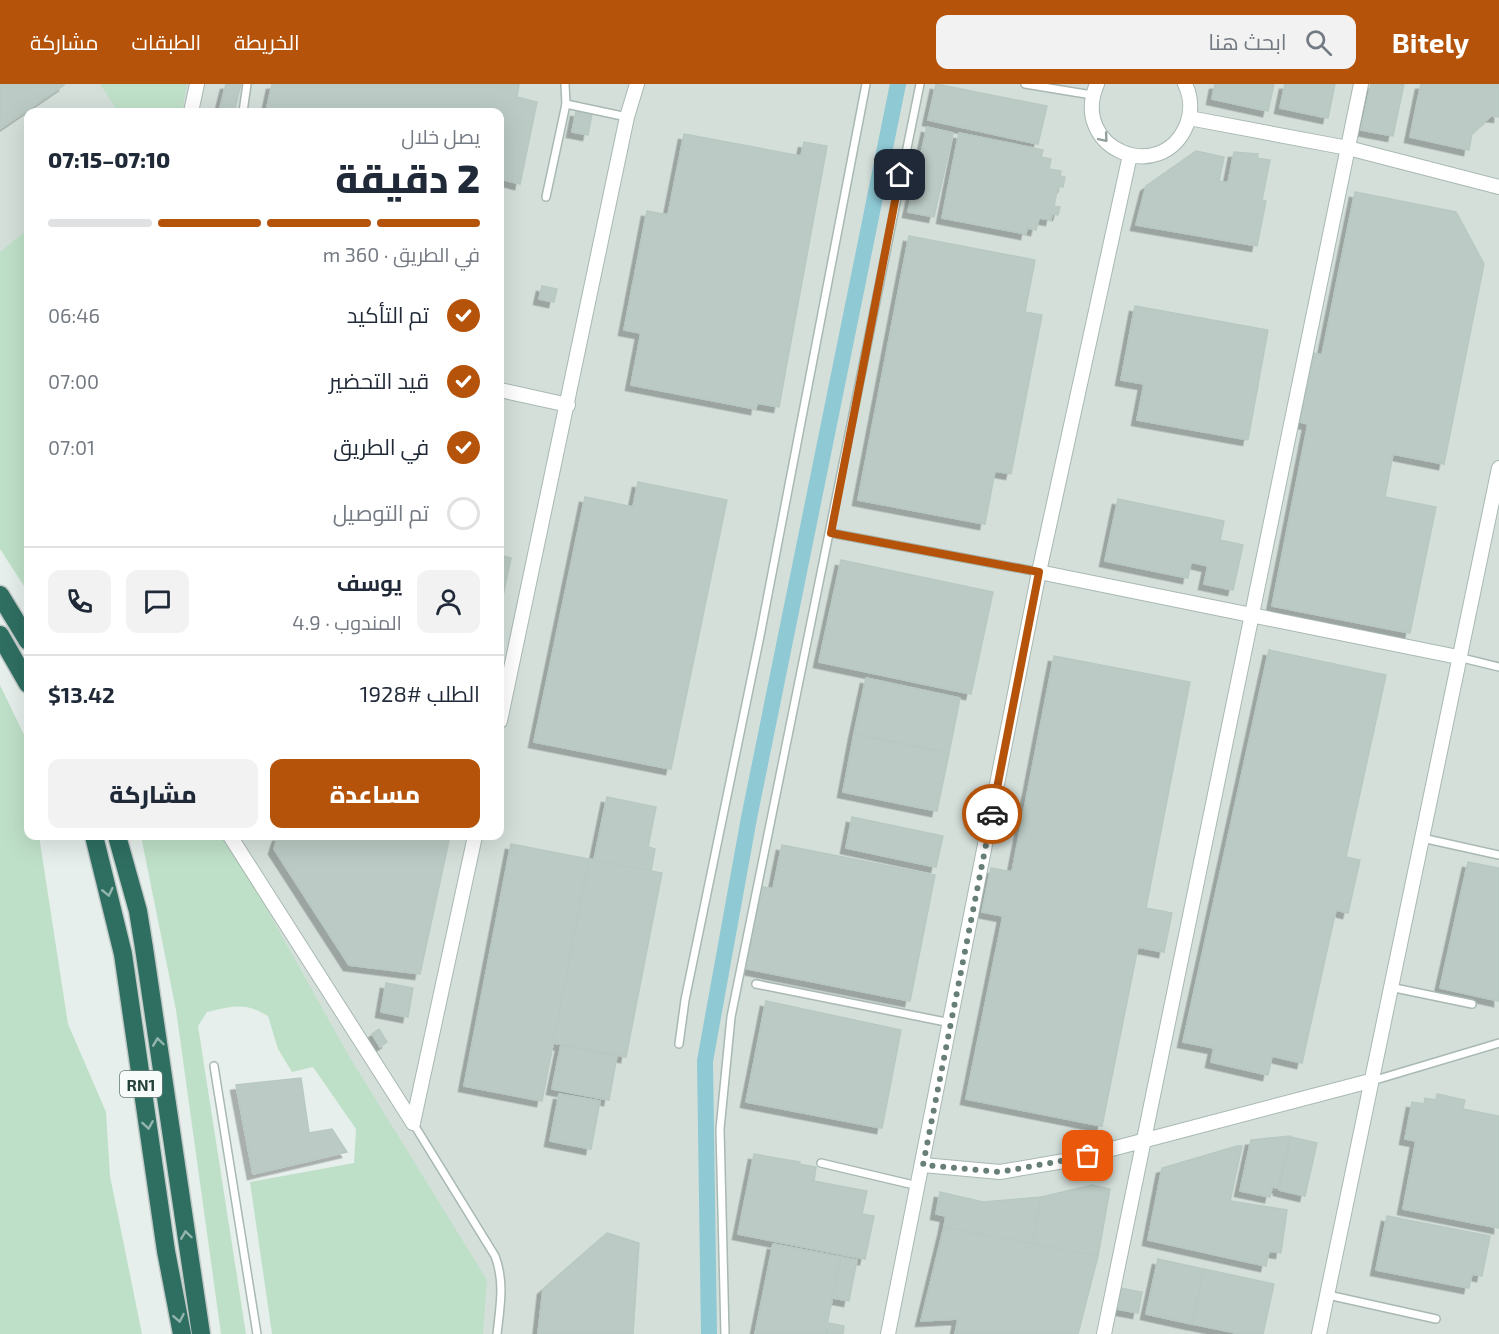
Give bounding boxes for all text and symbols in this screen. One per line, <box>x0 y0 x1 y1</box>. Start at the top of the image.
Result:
search box <box>936 15 1356 69</box>
text: Bitely <box>1392 25 1469 59</box>
icon: search <box>1302 26 1335 59</box>
text: ابحث هنا <box>1208 28 1287 54</box>
text: مشاركة <box>30 29 99 54</box>
text: الطبقات <box>132 29 201 54</box>
text: الخريطة <box>234 29 300 54</box>
text: يصل خلال <box>401 124 480 148</box>
one-way arrow <box>1097 131 1108 142</box>
text: 07:10–07:15 <box>48 146 170 172</box>
pin <box>874 149 925 200</box>
text: 2 دقيقة <box>335 154 480 201</box>
icon: home <box>883 158 916 191</box>
text: في الطريق · 360 m <box>323 242 480 266</box>
icon: check <box>447 299 480 332</box>
text: تم التأكيد <box>347 301 429 327</box>
text: 06:46 <box>48 303 100 327</box>
icon: check <box>447 365 480 398</box>
text: قيد التحضير <box>329 367 429 393</box>
text: 07:00 <box>48 369 99 393</box>
icon: check <box>447 431 480 464</box>
text: في الطريق <box>333 433 429 459</box>
text: 07:01 <box>48 435 95 459</box>
text: تم التوصيل <box>333 499 429 525</box>
text: يوسف <box>337 569 402 595</box>
button: phone <box>48 570 111 633</box>
button: chat <box>126 570 189 633</box>
button: person <box>417 570 480 633</box>
text: المندوب · 4.9 <box>292 610 402 634</box>
text: الطلب #1928 <box>360 680 480 706</box>
text: $13.42 <box>48 681 115 707</box>
button: مشاركة <box>48 759 258 828</box>
button: مساعدة <box>270 759 480 828</box>
courier <box>962 784 1022 844</box>
icon: car <box>976 798 1009 831</box>
one-way arrow <box>101 887 114 897</box>
one-way arrow <box>153 1037 165 1046</box>
road number: RN1 <box>120 1071 162 1097</box>
one-way arrow <box>141 1120 154 1130</box>
pin <box>1062 1130 1113 1181</box>
icon: bag <box>1071 1139 1104 1172</box>
one-way arrow <box>180 1230 193 1239</box>
one-way arrow <box>172 1313 185 1323</box>

